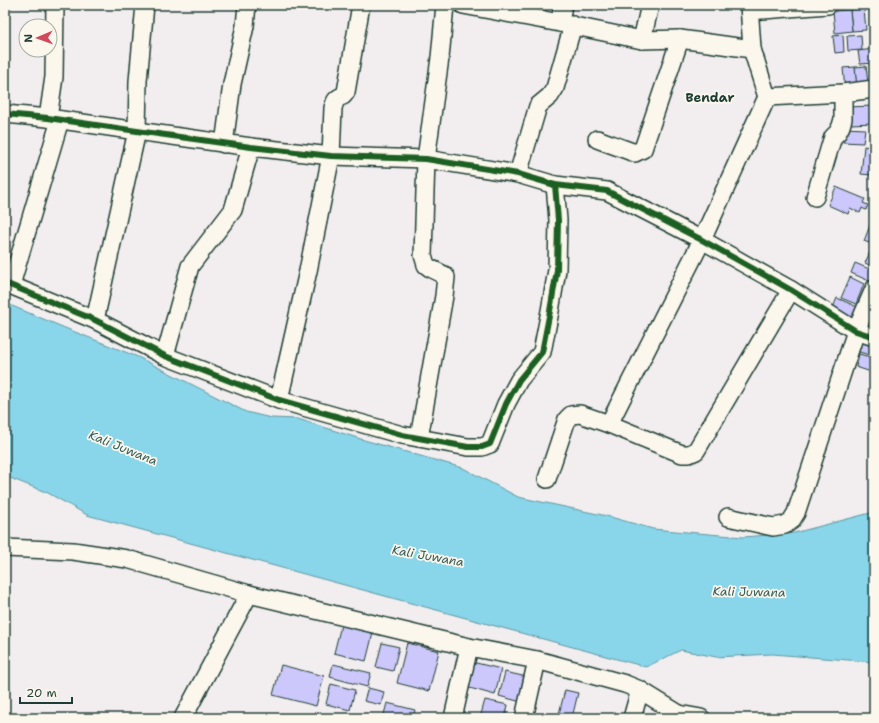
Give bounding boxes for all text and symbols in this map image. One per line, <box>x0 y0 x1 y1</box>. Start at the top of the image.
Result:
north arrow <box>18 18 58 58</box>
text: N <box>21 33 36 43</box>
district label: Bendar <box>685 89 735 106</box>
water label: Kali Juwana <box>86 427 160 469</box>
water label: Kali Juwana <box>391 542 465 570</box>
water label: Kali Juwana <box>712 583 786 601</box>
scale bar <box>20 679 72 705</box>
text: 20 m <box>26 685 57 701</box>

